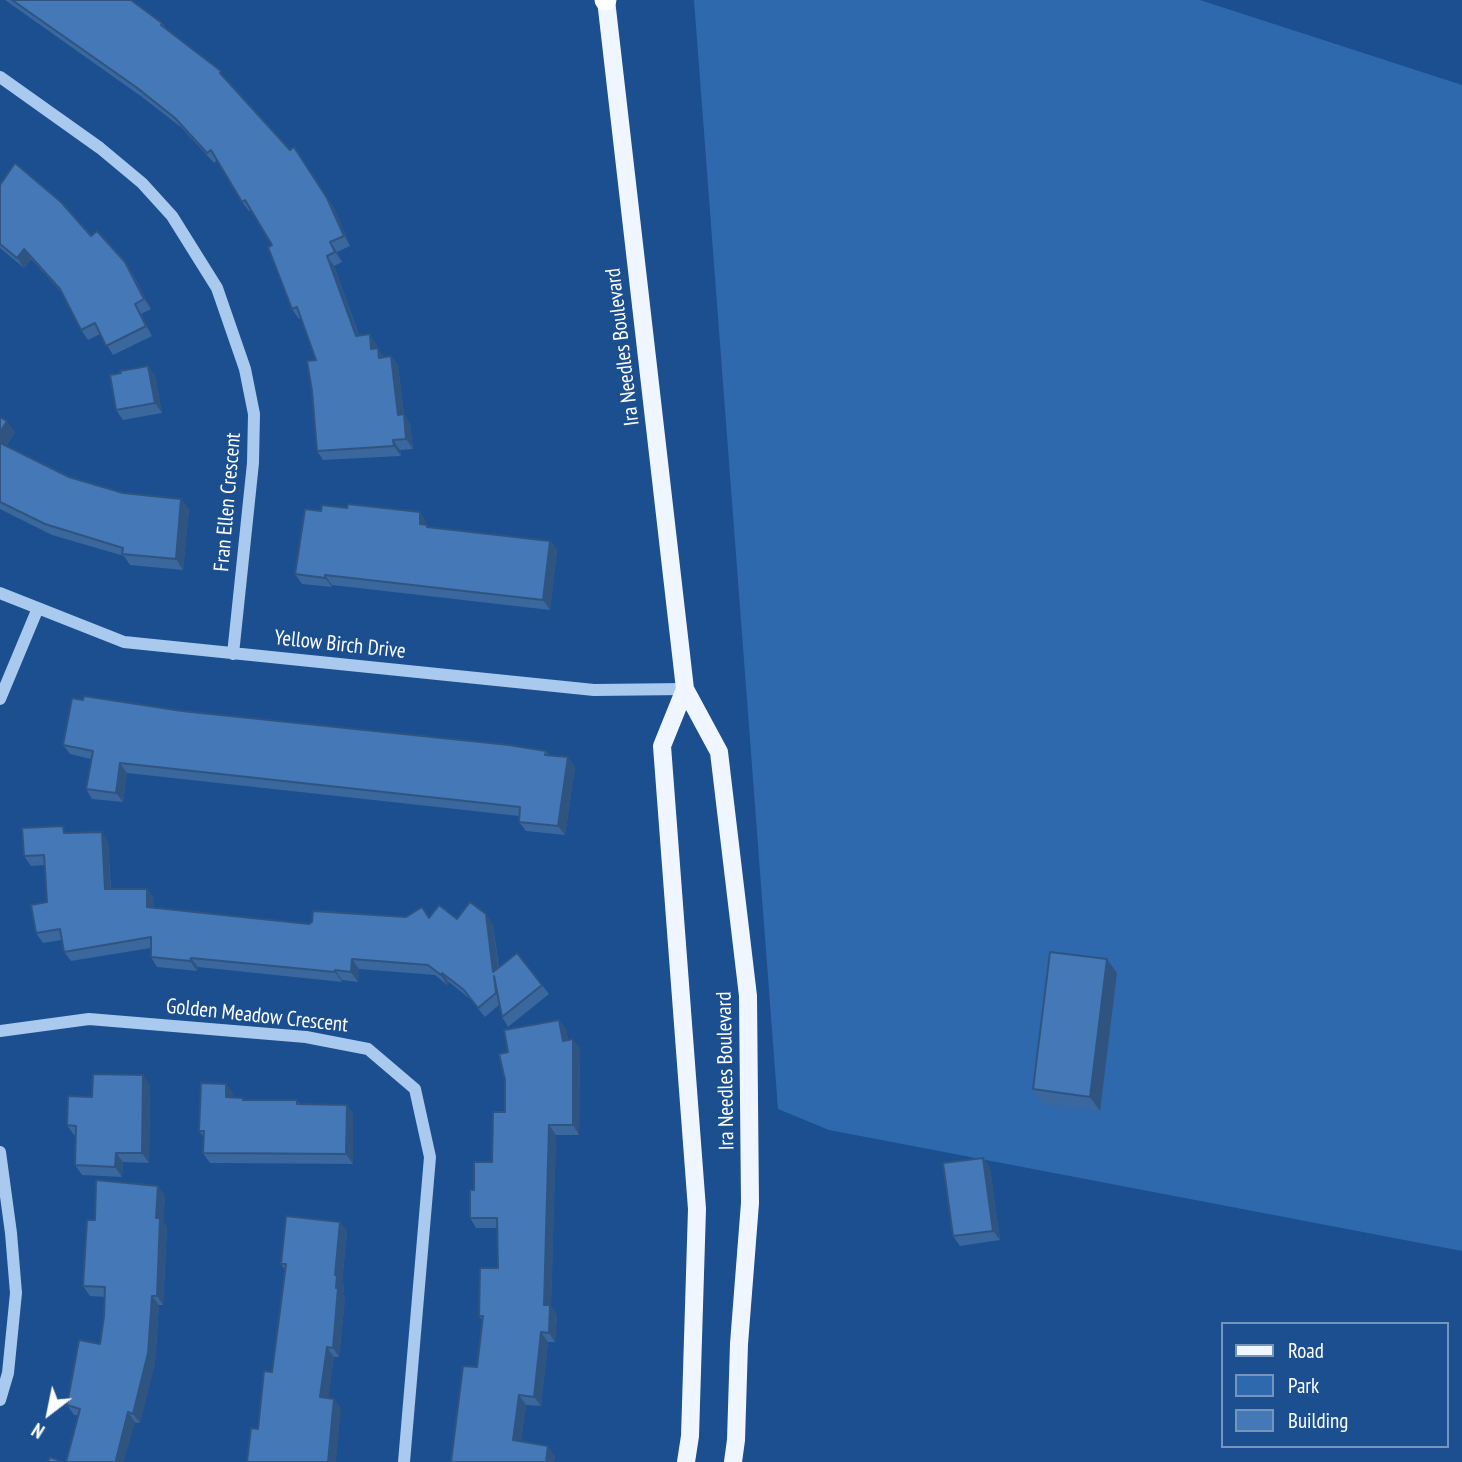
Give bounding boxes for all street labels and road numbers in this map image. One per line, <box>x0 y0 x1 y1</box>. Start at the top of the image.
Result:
street label: Ira Needles Boulevard <box>601 267 645 427</box>
street label: Fran Ellen Crescent <box>209 432 247 572</box>
street label: Yellow Birch Drive <box>273 626 407 664</box>
street label: Ira Needles Boulevard <box>712 991 740 1151</box>
street label: Golden Meadow Crescent <box>165 994 349 1038</box>

